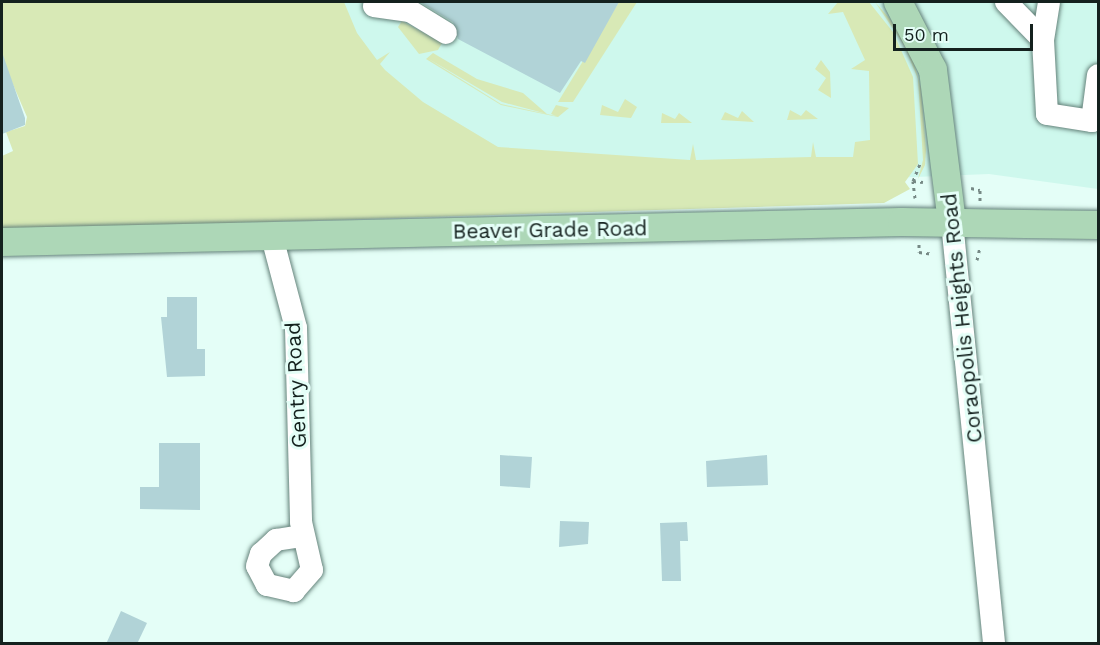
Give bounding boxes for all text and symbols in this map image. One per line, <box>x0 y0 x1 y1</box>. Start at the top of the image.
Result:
scale bar <box>896 12 1036 50</box>
text: 50 m <box>904 24 949 45</box>
street label: Coraopolis Heights Road <box>936 192 988 444</box>
street label: Beaver Grade Road <box>452 216 648 244</box>
street label: Gentry Road <box>280 321 312 449</box>

